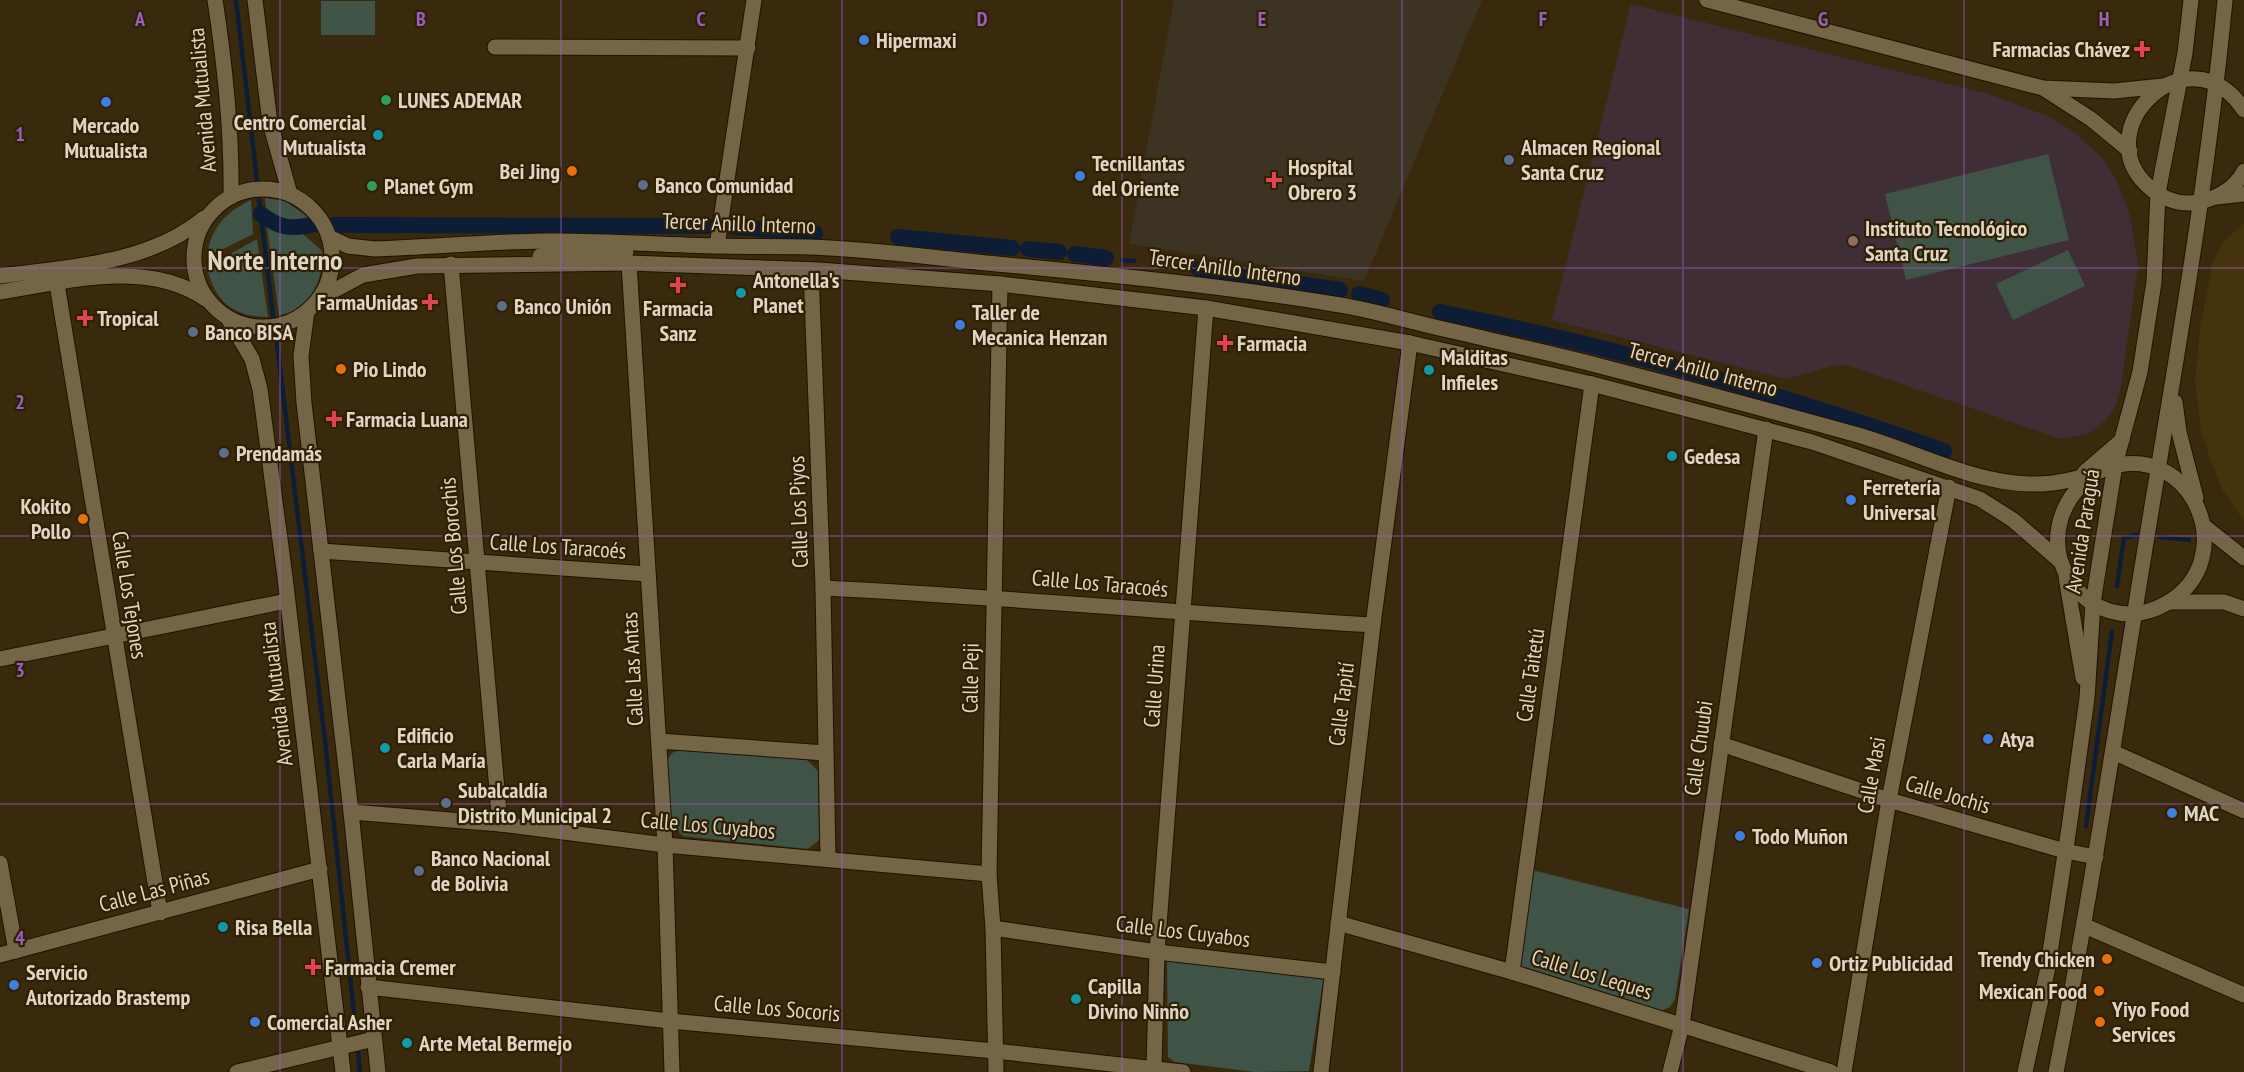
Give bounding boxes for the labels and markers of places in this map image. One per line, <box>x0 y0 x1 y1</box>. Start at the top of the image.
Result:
place label: Hipermaxi <box>876 26 957 54</box>
marker: Hipermaxi <box>857 33 871 47</box>
place label: Farmacias Chávez <box>1992 35 2130 63</box>
marker: Farmacias Chávez <box>2135 42 2149 56</box>
place label: LUNES ADEMAR <box>398 86 522 114</box>
marker: LUNES ADEMAR <box>379 93 393 107</box>
marker: Mercado Mutualista <box>99 95 113 109</box>
place label: Centro Comercial Mutualista <box>234 108 367 161</box>
place label: Mercado Mutualista <box>64 111 148 164</box>
marker: Centro Comercial Mutualista <box>371 128 385 142</box>
place label: Almacen Regional Santa Cruz <box>1520 133 1661 186</box>
place label: Tecnillantas del Oriente <box>1092 149 1185 202</box>
place label: Hospital Obrero 3 <box>1288 153 1357 206</box>
marker: Almacen Regional Santa Cruz <box>1502 153 1516 167</box>
place label: Bei Jing <box>499 157 560 185</box>
marker: Bei Jing <box>565 164 579 178</box>
marker: Tecnillantas del Oriente <box>1073 169 1087 183</box>
place label: Banco Comunidad <box>655 171 794 199</box>
marker: Hospital Obrero 3 <box>1265 171 1283 189</box>
place label: Planet Gym <box>384 172 473 200</box>
marker: Banco Comunidad <box>636 178 650 192</box>
marker: Planet Gym <box>365 179 379 193</box>
place label: Instituto Tecnológico Santa Cruz <box>1865 214 2028 267</box>
marker: Instituto Tecnológico Santa Cruz <box>1846 234 1860 248</box>
place label: Antonella's Planet <box>752 266 840 319</box>
marker: Farmacia Sanz <box>671 278 685 292</box>
marker: Antonella's Planet <box>734 286 748 300</box>
place label: FarmaUnidas <box>317 288 418 316</box>
place label: Banco Unión <box>514 292 611 320</box>
place label: Farmacia Sanz <box>643 294 713 347</box>
marker: FarmaUnidas <box>423 295 437 309</box>
place label: Taller de Mecanica Henzan <box>972 298 1107 351</box>
marker: Banco Unión <box>495 299 509 313</box>
place label: Tropical <box>97 304 159 332</box>
marker: Tropical <box>78 311 92 325</box>
place label: Banco BISA <box>205 318 294 346</box>
marker: Taller de Mecanica Henzan <box>953 318 967 332</box>
marker: Banco BISA <box>186 325 200 339</box>
place label: Farmacia <box>1237 329 1307 357</box>
marker: Farmacia <box>1218 336 1232 350</box>
place label: Malditas Infieles <box>1441 343 1508 396</box>
place label: Pio Lindo <box>353 355 427 383</box>
marker: Pio Lindo <box>334 362 348 376</box>
marker: Malditas Infieles <box>1422 363 1436 377</box>
place label: Farmacia Luana <box>346 405 468 433</box>
marker: Farmacia Luana <box>327 412 341 426</box>
place label: Prendamás <box>236 439 322 467</box>
place label: Gedesa <box>1684 442 1740 470</box>
marker: Prendamás <box>217 446 231 460</box>
marker: Gedesa <box>1665 449 1679 463</box>
place label: Ferretería Universal <box>1863 473 1940 526</box>
place label: Kokito Pollo <box>20 492 71 545</box>
marker: Ferretería Universal <box>1844 493 1858 507</box>
marker: Kokito Pollo <box>76 512 90 526</box>
place label: Edificio Carla María <box>397 721 486 774</box>
place label: Atya <box>1999 725 2034 753</box>
marker: Atya <box>1981 732 1995 746</box>
marker: Edificio Carla María <box>378 741 392 755</box>
place label: Subalcaldía Distrito Municipal 2 <box>458 776 612 829</box>
marker: Subalcaldía Distrito Municipal 2 <box>439 796 453 810</box>
place label: MAC <box>2184 799 2219 827</box>
marker: MAC <box>2165 806 2179 820</box>
place label: Todo Muñon <box>1752 822 1848 850</box>
marker: Todo Muñon <box>1733 829 1747 843</box>
place label: Banco Nacional de Bolivia <box>431 844 551 897</box>
marker: Banco Nacional de Bolivia <box>412 864 426 878</box>
place label: Risa Bella <box>235 913 312 941</box>
marker: Risa Bella <box>216 920 230 934</box>
place label: Trendy Chicken <box>1978 945 2095 973</box>
place label: Ortiz Publicidad <box>1829 949 1953 977</box>
marker: Trendy Chicken <box>2100 952 2114 966</box>
place label: Farmacia Cremer <box>325 953 456 981</box>
marker: Ortiz Publicidad <box>1810 956 1824 970</box>
place label: Servicio Autorizado Brastemp <box>25 958 190 1011</box>
marker: Farmacia Cremer <box>306 960 320 974</box>
place label: Capilla Divino Ninño <box>1088 972 1189 1025</box>
place label: Mexican Food <box>1979 977 2087 1005</box>
marker: Servicio Autorizado Brastemp <box>7 978 21 992</box>
marker: Mexican Food <box>2092 984 2106 998</box>
marker: Capilla Divino Ninño <box>1069 992 1083 1006</box>
place label: Yiyo Food Services <box>2111 995 2190 1048</box>
place label: Comercial Asher <box>267 1008 393 1036</box>
marker: Comercial Asher <box>248 1015 262 1029</box>
marker: Yiyo Food Services <box>2093 1015 2107 1029</box>
place label: Arte Metal Bermejo <box>418 1029 572 1057</box>
marker: Arte Metal Bermejo <box>400 1036 414 1050</box>

